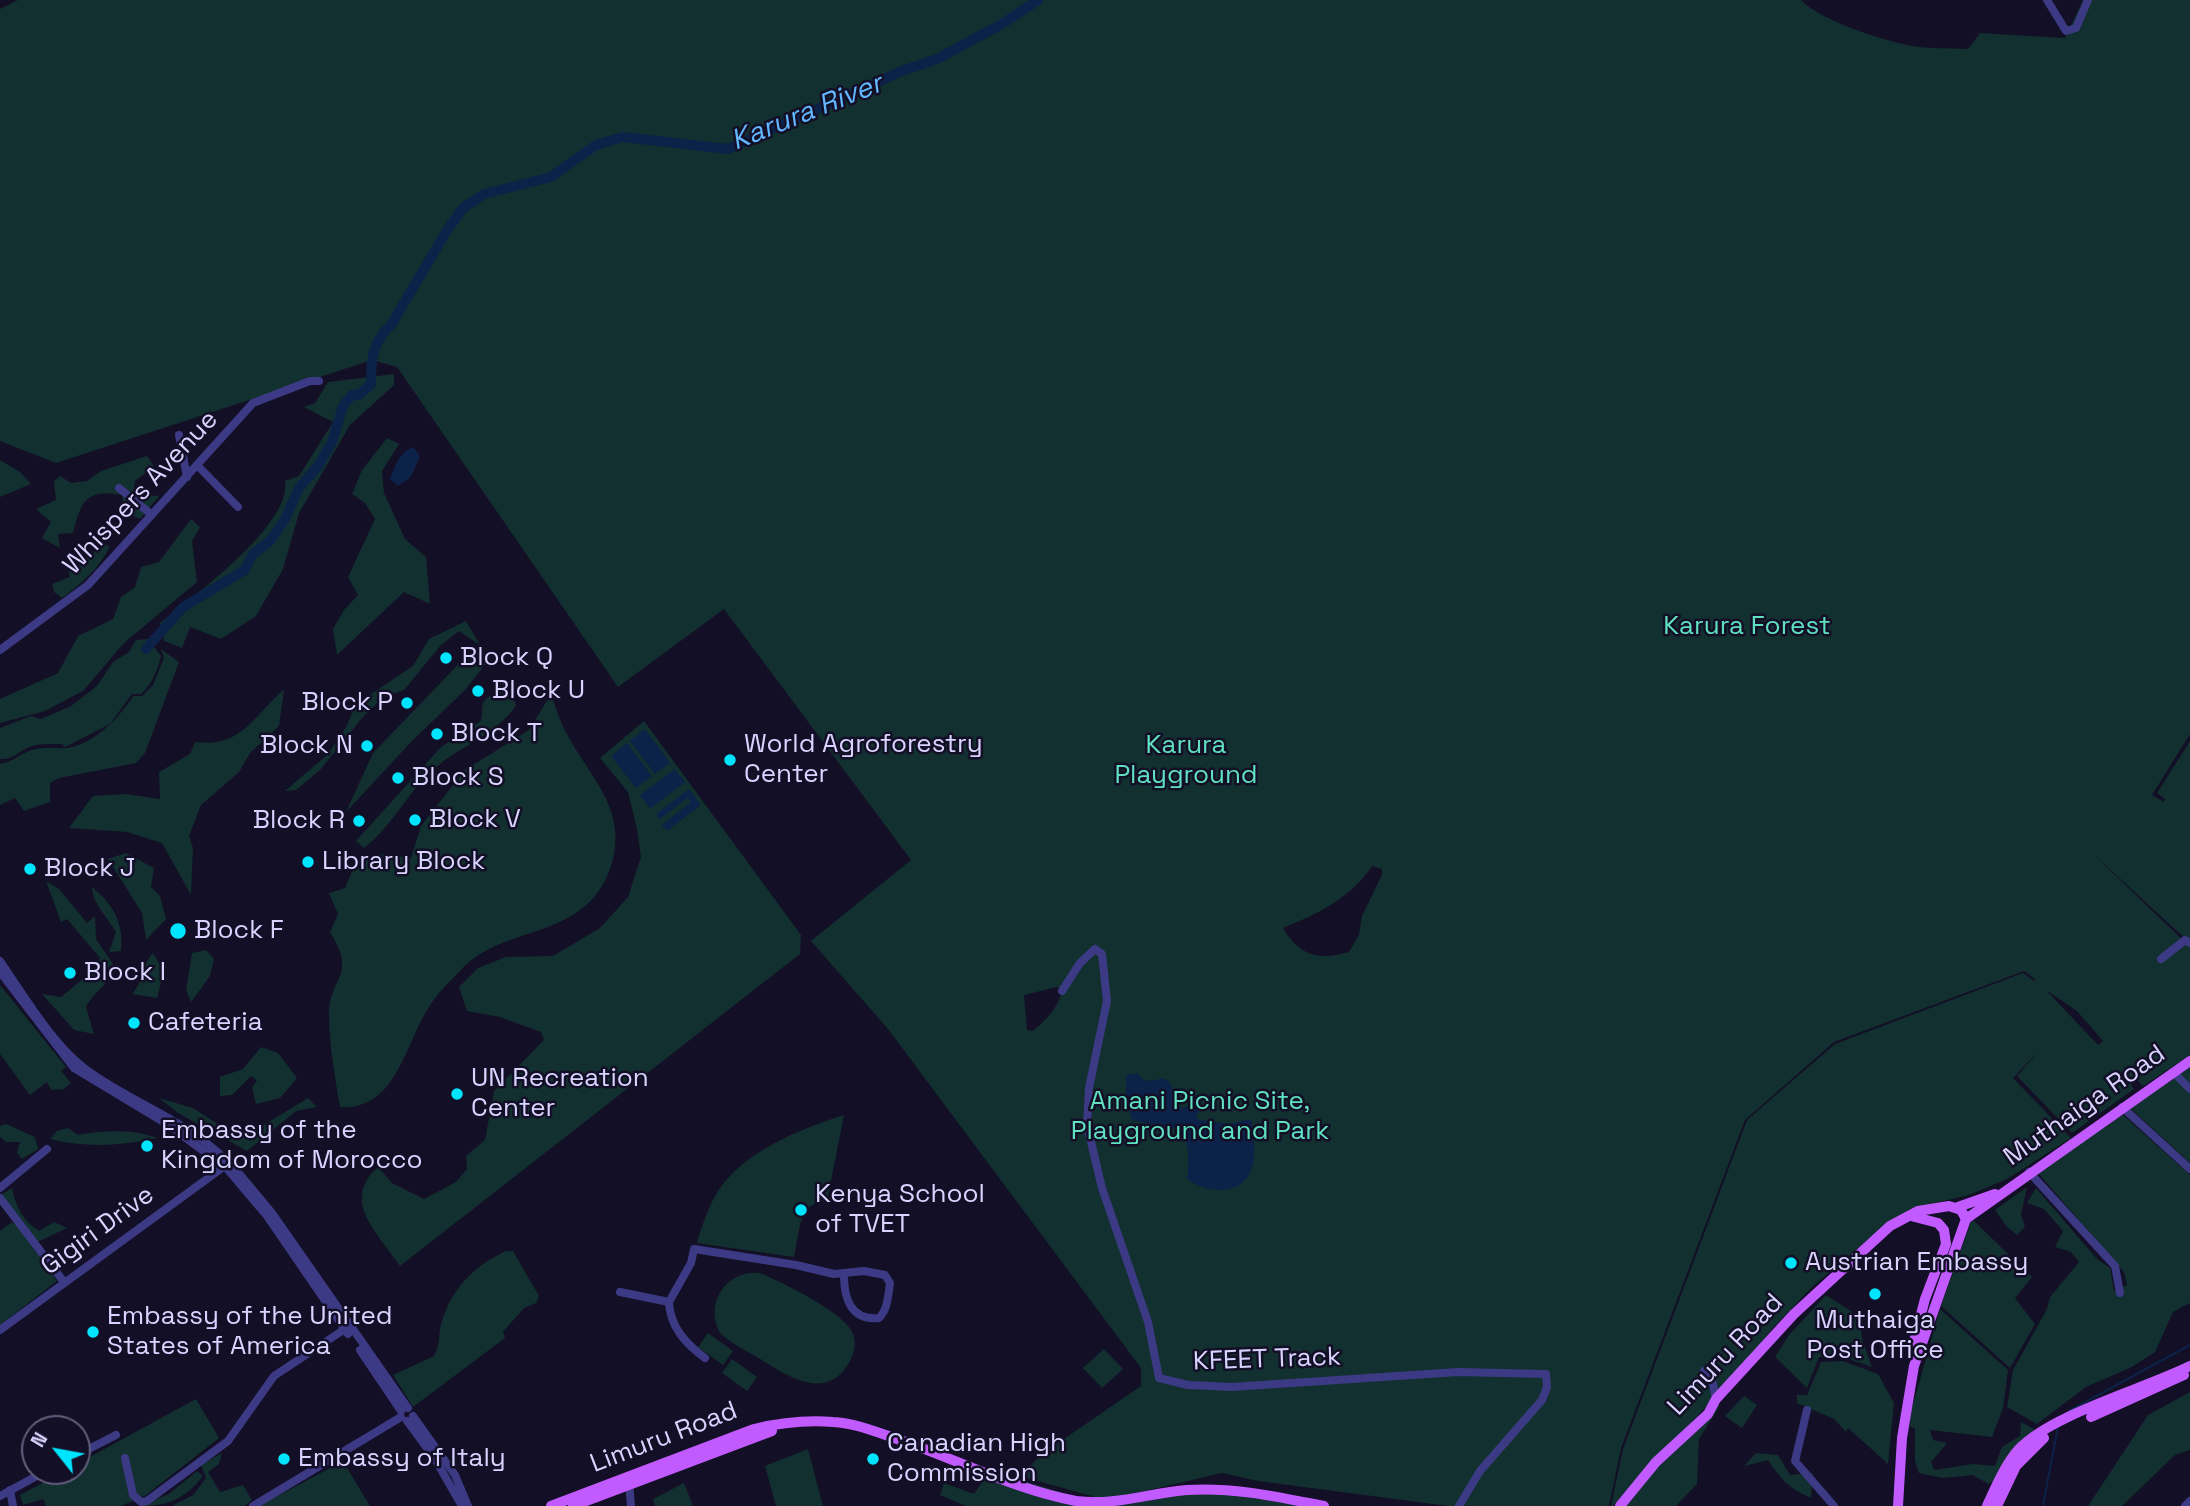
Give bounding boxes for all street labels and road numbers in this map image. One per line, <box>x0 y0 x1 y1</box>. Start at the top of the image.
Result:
street label: Whispers Avenue <box>57 405 225 581</box>
street label: Muthaiga Road <box>1998 1039 2172 1173</box>
street label: Gigiri Drive <box>36 1180 160 1282</box>
street label: Limuru Road <box>1662 1288 1790 1422</box>
street label: KFEET Track <box>1193 1342 1341 1378</box>
street label: Limuru Road <box>586 1396 742 1480</box>

